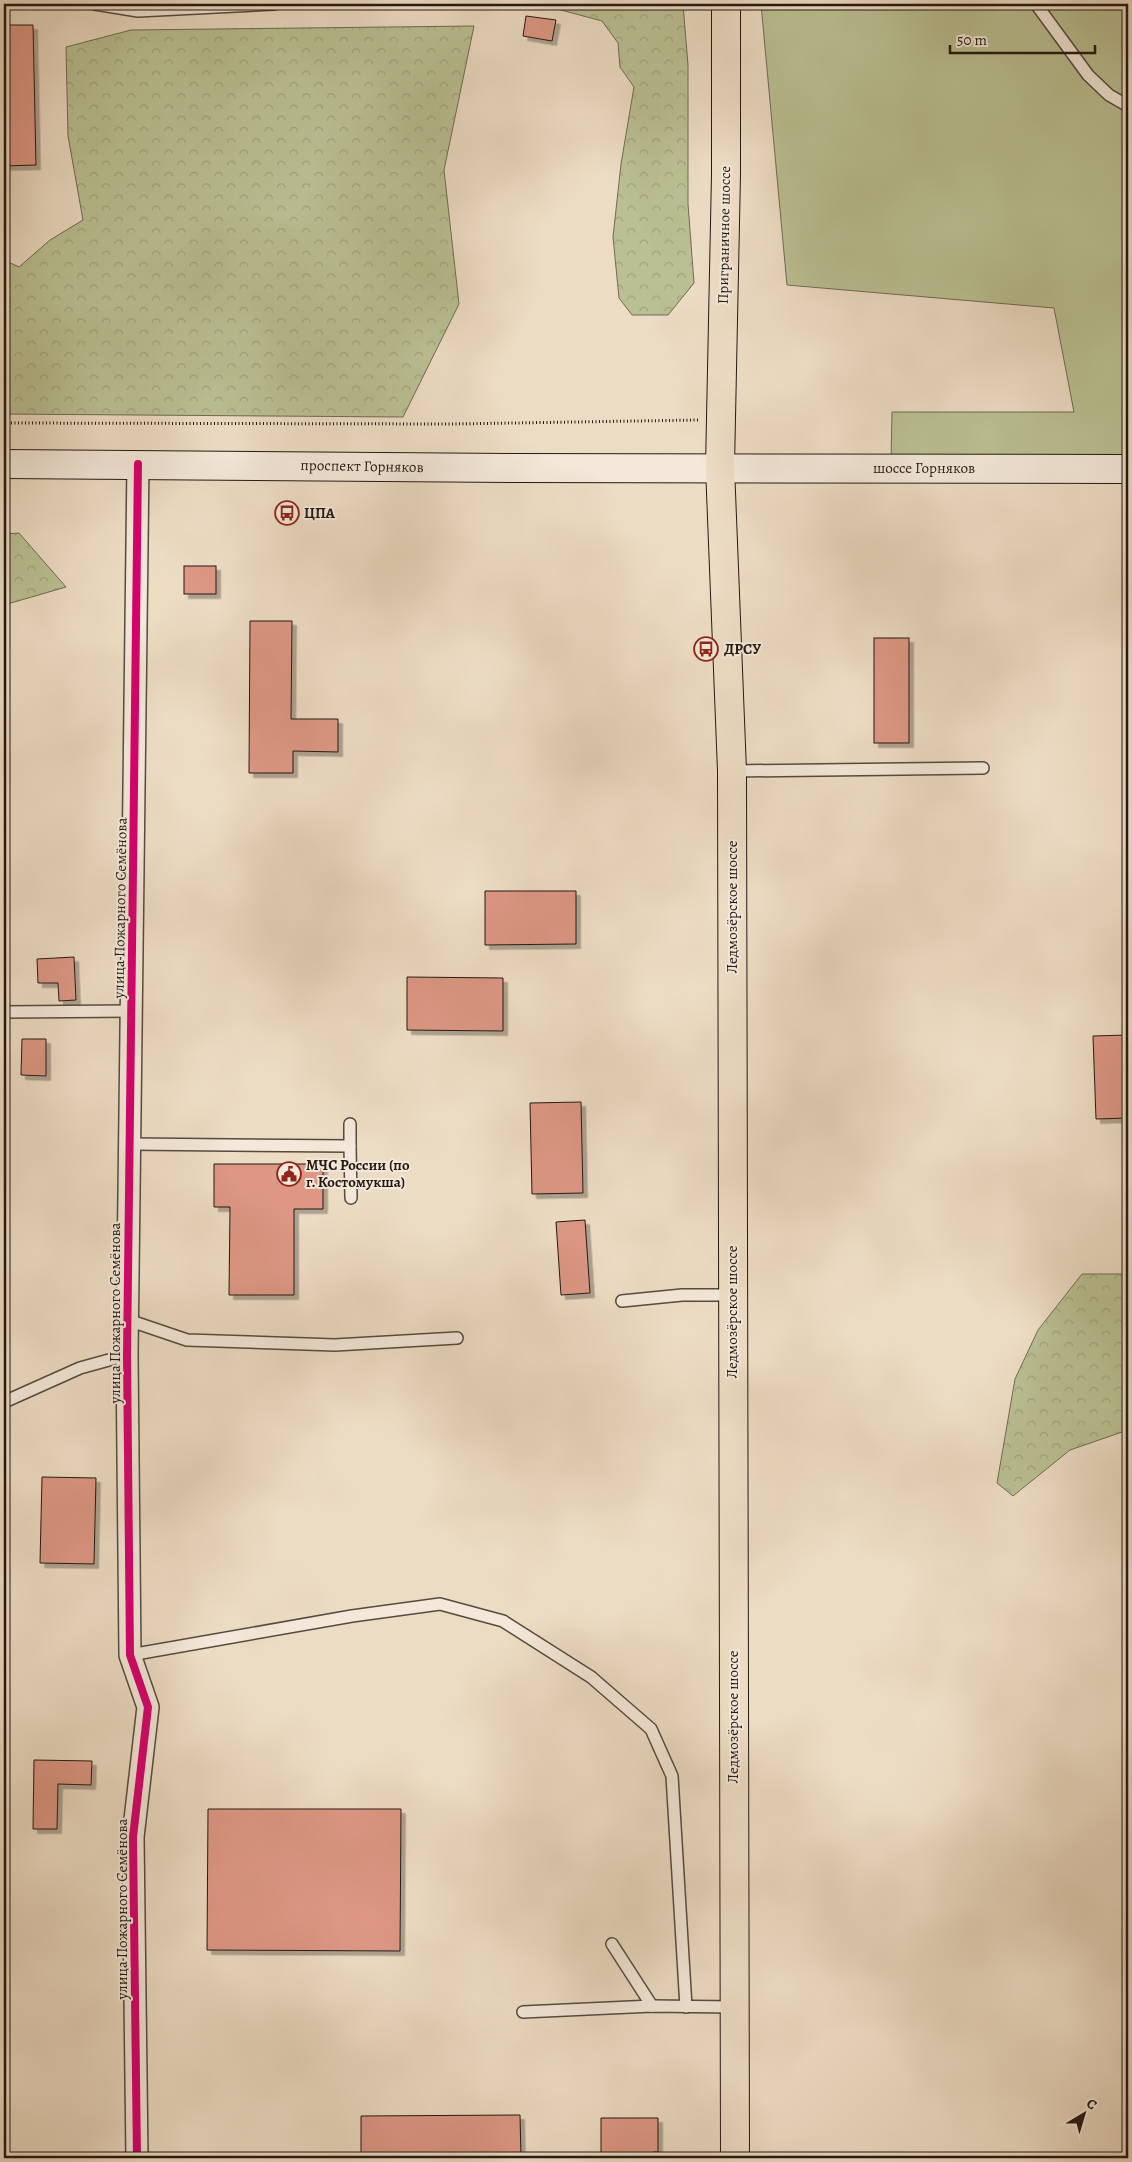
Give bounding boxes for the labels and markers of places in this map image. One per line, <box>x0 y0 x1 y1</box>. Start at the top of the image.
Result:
bus stop icon: ЦПА <box>274 500 300 526</box>
place label: ЦПА <box>304 503 336 523</box>
bus stop icon: ДРСУ <box>693 636 719 662</box>
place label: ДРСУ <box>724 639 761 659</box>
place label: МЧС России (по г. Костомукша) <box>306 1155 410 1192</box>
public building icon: МЧС России (по г. Костомукша) <box>276 1161 302 1187</box>

